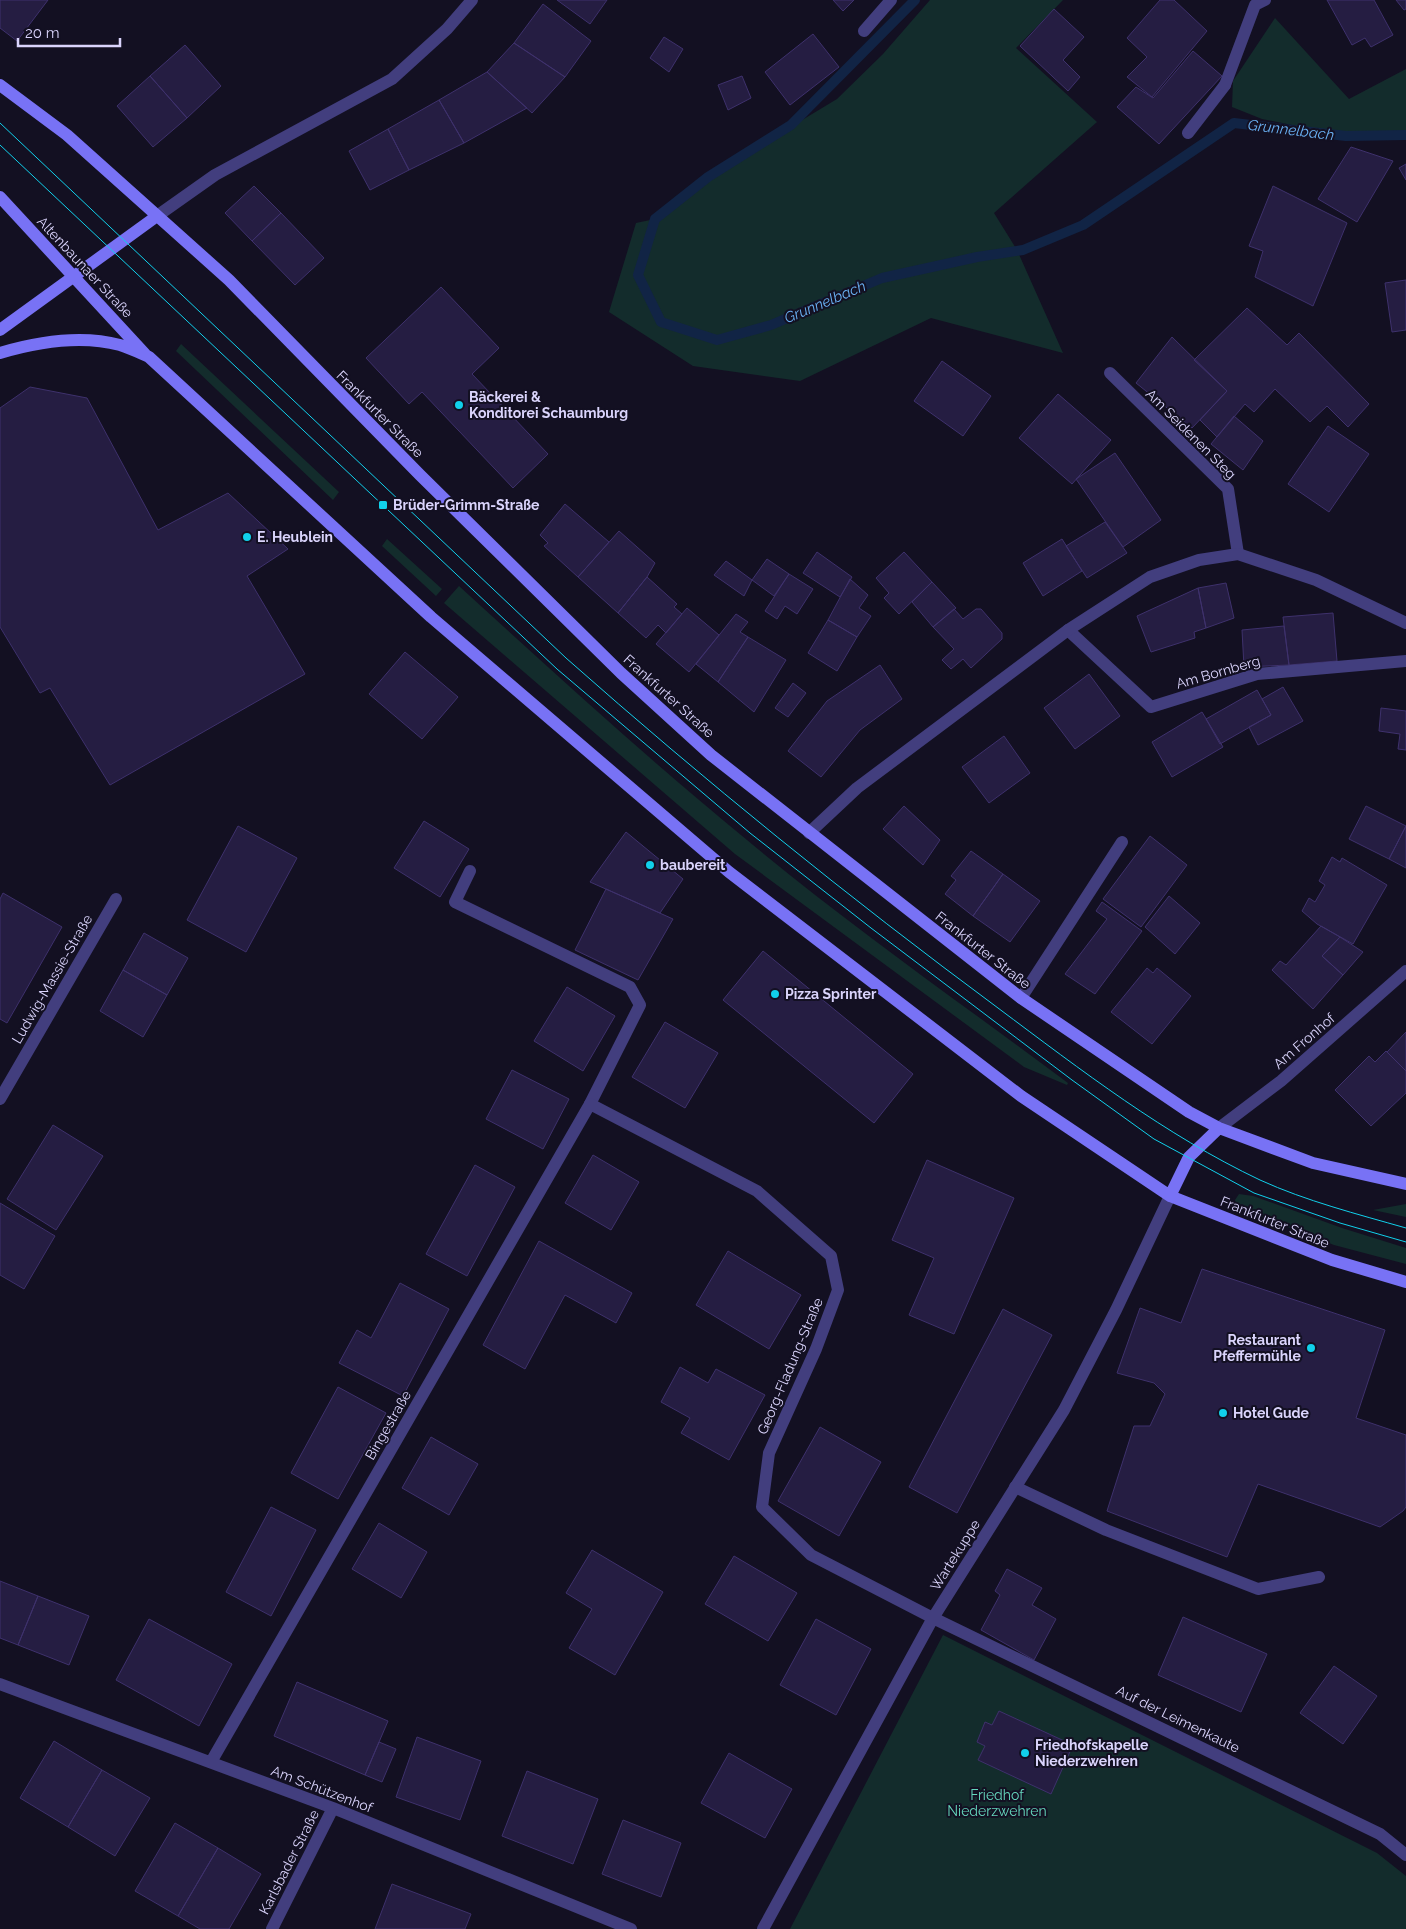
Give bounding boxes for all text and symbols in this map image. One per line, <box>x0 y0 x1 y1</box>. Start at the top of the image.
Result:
scale bar <box>18 15 120 47</box>
text: 20 m <box>25 24 60 42</box>
water label: Grunnelbach <box>1247 116 1335 144</box>
street label: Altenbaunaer Straße <box>34 213 136 321</box>
water label: Grunnelbach <box>781 277 869 327</box>
street label: Frankfurter Straße <box>333 367 427 461</box>
street label: Am Seidenen Steg <box>1143 386 1239 482</box>
place label: Bäckerei & Konditorei Schaumburg <box>469 389 628 421</box>
marker: Bäckerei & Konditorei Schaumburg <box>453 399 465 411</box>
place label: Brüder-Grimm-Straße <box>393 497 540 513</box>
marker: Brüder-Grimm-Straße <box>377 499 389 511</box>
place label: E. Heublein <box>257 529 333 545</box>
marker: E. Heublein <box>241 531 253 543</box>
street label: Frankfurter Straße <box>620 651 718 741</box>
street label: Am Bornberg <box>1174 652 1262 692</box>
place label: baubereit <box>660 857 726 873</box>
marker: baubereit <box>644 859 656 871</box>
street label: Frankfurter Straße <box>932 908 1034 992</box>
street label: Ludwig-Massie-Straße <box>9 912 95 1046</box>
place label: Pizza Sprinter <box>785 986 877 1002</box>
marker: Pizza Sprinter <box>769 988 781 1000</box>
street label: Am Fronhof <box>1270 1009 1339 1072</box>
street label: Frankfurter Straße <box>1218 1193 1332 1251</box>
street label: Georg-Fladung-Straße <box>754 1295 826 1437</box>
place label: Restaurant Pfeffermühle <box>1213 1332 1302 1364</box>
marker: Restaurant Pfeffermühle <box>1305 1342 1317 1354</box>
street label: Bingestraße <box>362 1388 414 1462</box>
place label: Hotel Gude <box>1233 1405 1310 1421</box>
marker: Hotel Gude <box>1217 1407 1229 1419</box>
street label: Wartekuppe <box>927 1517 983 1593</box>
street label: Auf der Leimenkaute <box>1114 1682 1242 1756</box>
place label: Friedhofskapelle Niederzwehren <box>1035 1737 1149 1769</box>
marker: Friedhofskapelle Niederzwehren <box>1019 1747 1031 1759</box>
street label: Am Schützenhof <box>269 1762 376 1816</box>
park label: Friedhof Niederzwehren <box>947 1787 1047 1819</box>
street label: Karlsbader Straße <box>256 1807 322 1917</box>

